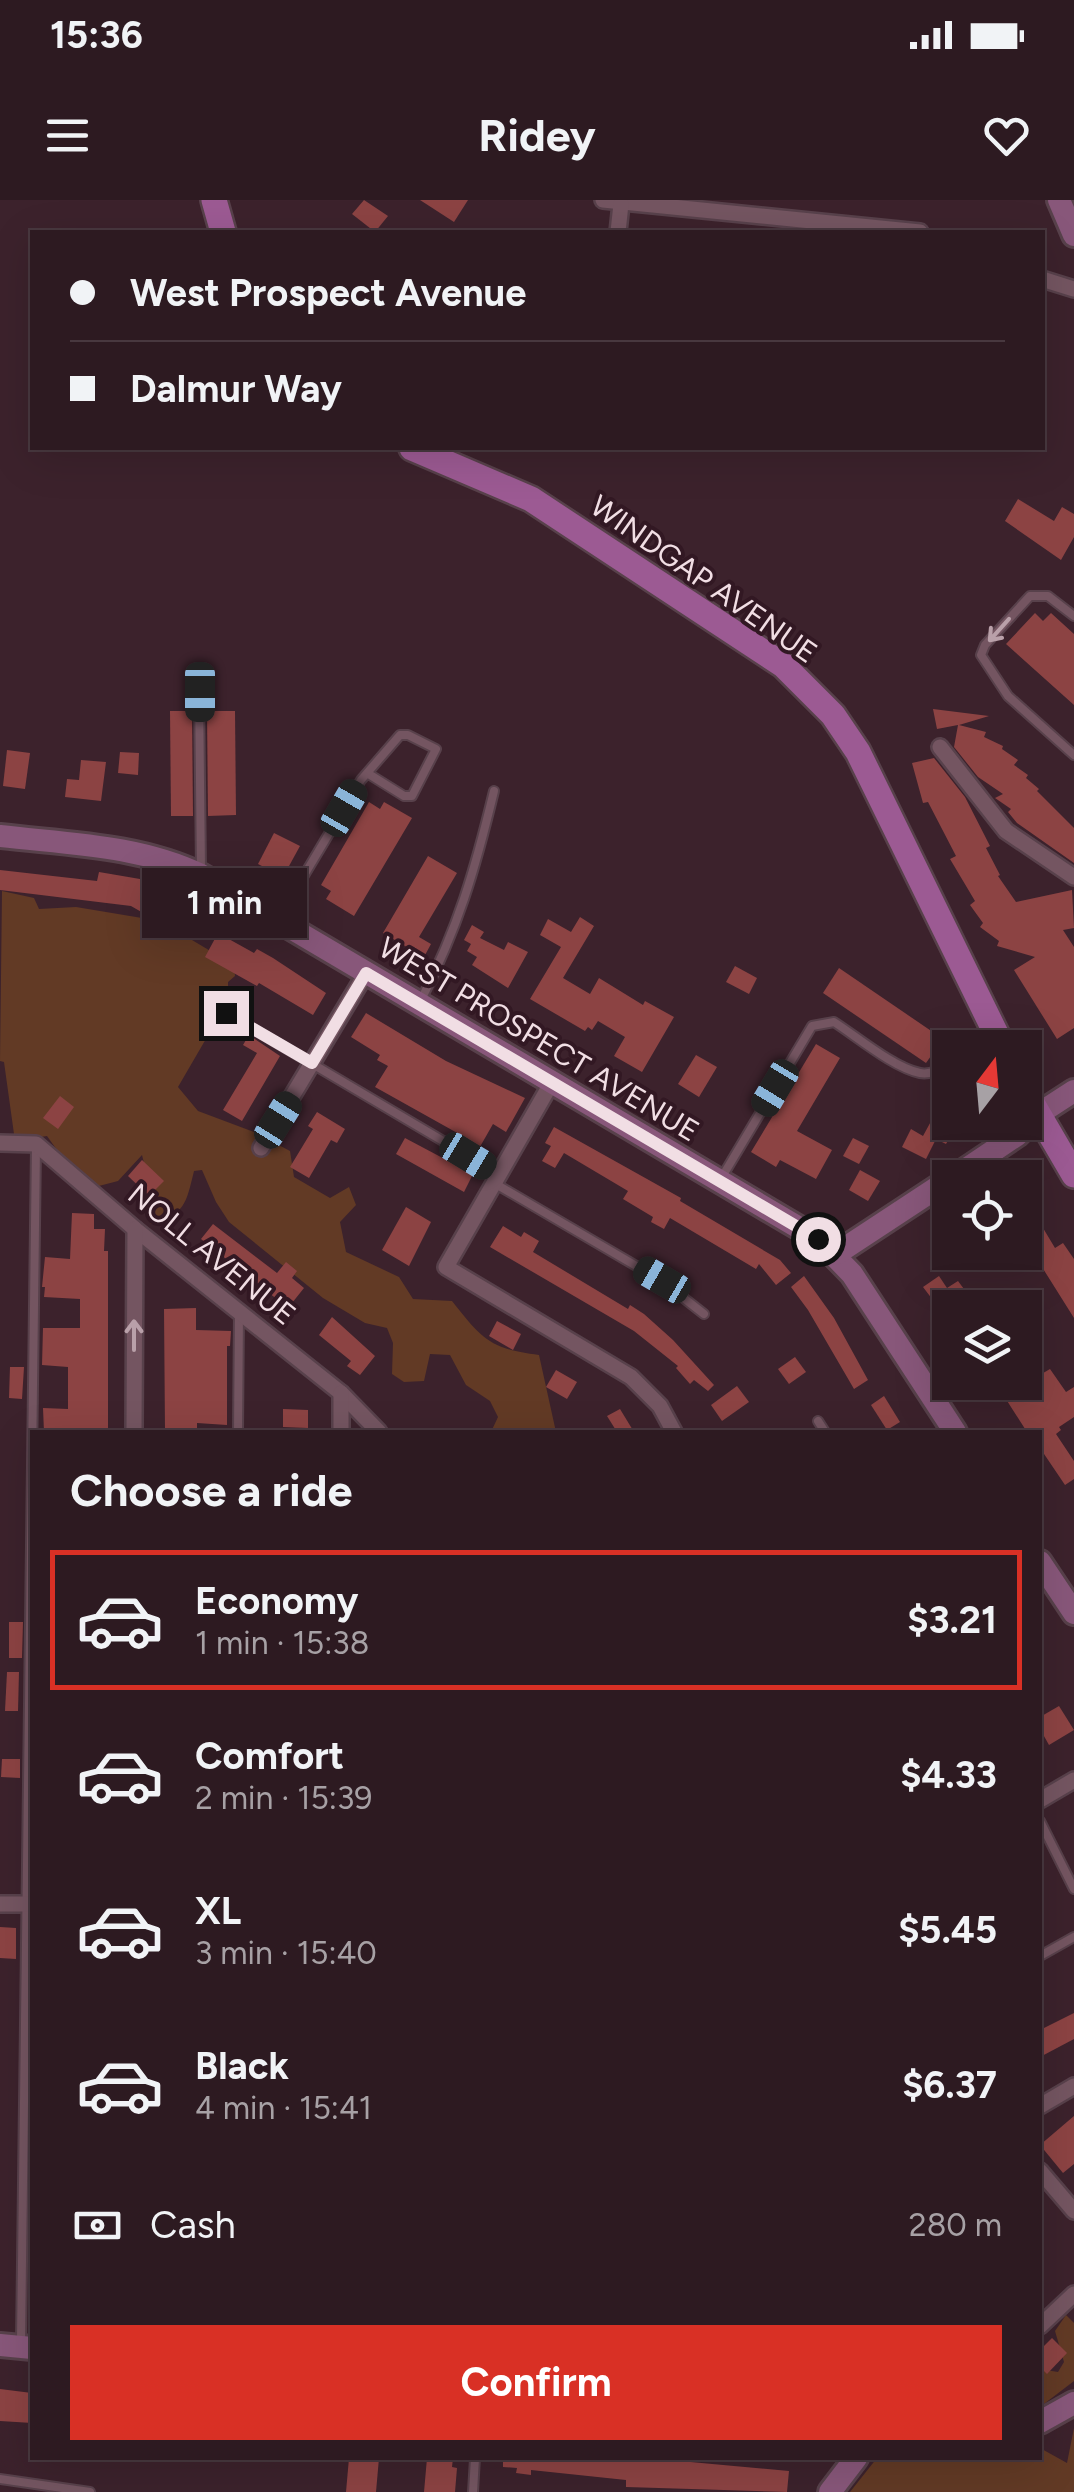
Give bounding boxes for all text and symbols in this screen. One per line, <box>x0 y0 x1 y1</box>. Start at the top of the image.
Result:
text: 15:36 <box>50 12 143 58</box>
icon: menu <box>40 108 95 163</box>
text: Ridey <box>478 108 596 162</box>
icon: heart <box>979 108 1034 163</box>
text: West Prospect Avenue <box>130 270 526 316</box>
text: Dalmur Way <box>130 366 342 412</box>
street label: WINDGAP AVENUE <box>584 487 824 671</box>
one-way arrow <box>988 617 1011 642</box>
car <box>185 662 215 722</box>
car <box>316 775 372 841</box>
callout: 1 min <box>144 868 308 938</box>
text: 1 min <box>187 884 262 922</box>
street label: WEST PROSPECT AVENUE <box>372 929 706 1149</box>
route end <box>204 991 249 1036</box>
north arrow <box>932 1030 1042 1140</box>
map controls <box>932 1030 1042 1400</box>
car <box>747 1055 803 1121</box>
car <box>249 1087 307 1153</box>
car <box>435 1128 501 1184</box>
button: locate <box>932 1160 1042 1270</box>
street label: NOLL AVENUE <box>121 1175 303 1333</box>
route start <box>796 1217 841 1262</box>
car <box>629 1252 695 1308</box>
button: layers <box>932 1290 1042 1400</box>
one-way arrow <box>124 1320 144 1352</box>
text: Choose a ride <box>70 1463 352 1517</box>
icon: car <box>75 1575 165 1665</box>
text: Economy <box>195 1578 358 1624</box>
text: $3.21 <box>907 1597 997 1643</box>
text: 1 min · 15:38 <box>195 1624 369 1662</box>
icon: car <box>75 1730 165 1820</box>
text: Comfort <box>195 1733 344 1779</box>
text: $4.33 <box>900 1752 997 1798</box>
text: 2 min · 15:39 <box>195 1779 372 1817</box>
icon: car <box>75 1885 165 1975</box>
text: XL <box>195 1888 241 1934</box>
text: $5.45 <box>898 1907 997 1953</box>
text: 3 min · 15:40 <box>195 1934 377 1972</box>
icon: car <box>75 2040 165 2130</box>
text: Black <box>195 2043 289 2089</box>
text: $6.37 <box>902 2062 997 2108</box>
text: 4 min · 15:41 <box>195 2089 372 2127</box>
icon: cash <box>70 2198 125 2253</box>
text: Cash <box>150 2202 236 2248</box>
text: 280 m <box>909 2206 1002 2244</box>
button: Confirm <box>70 2325 1002 2440</box>

